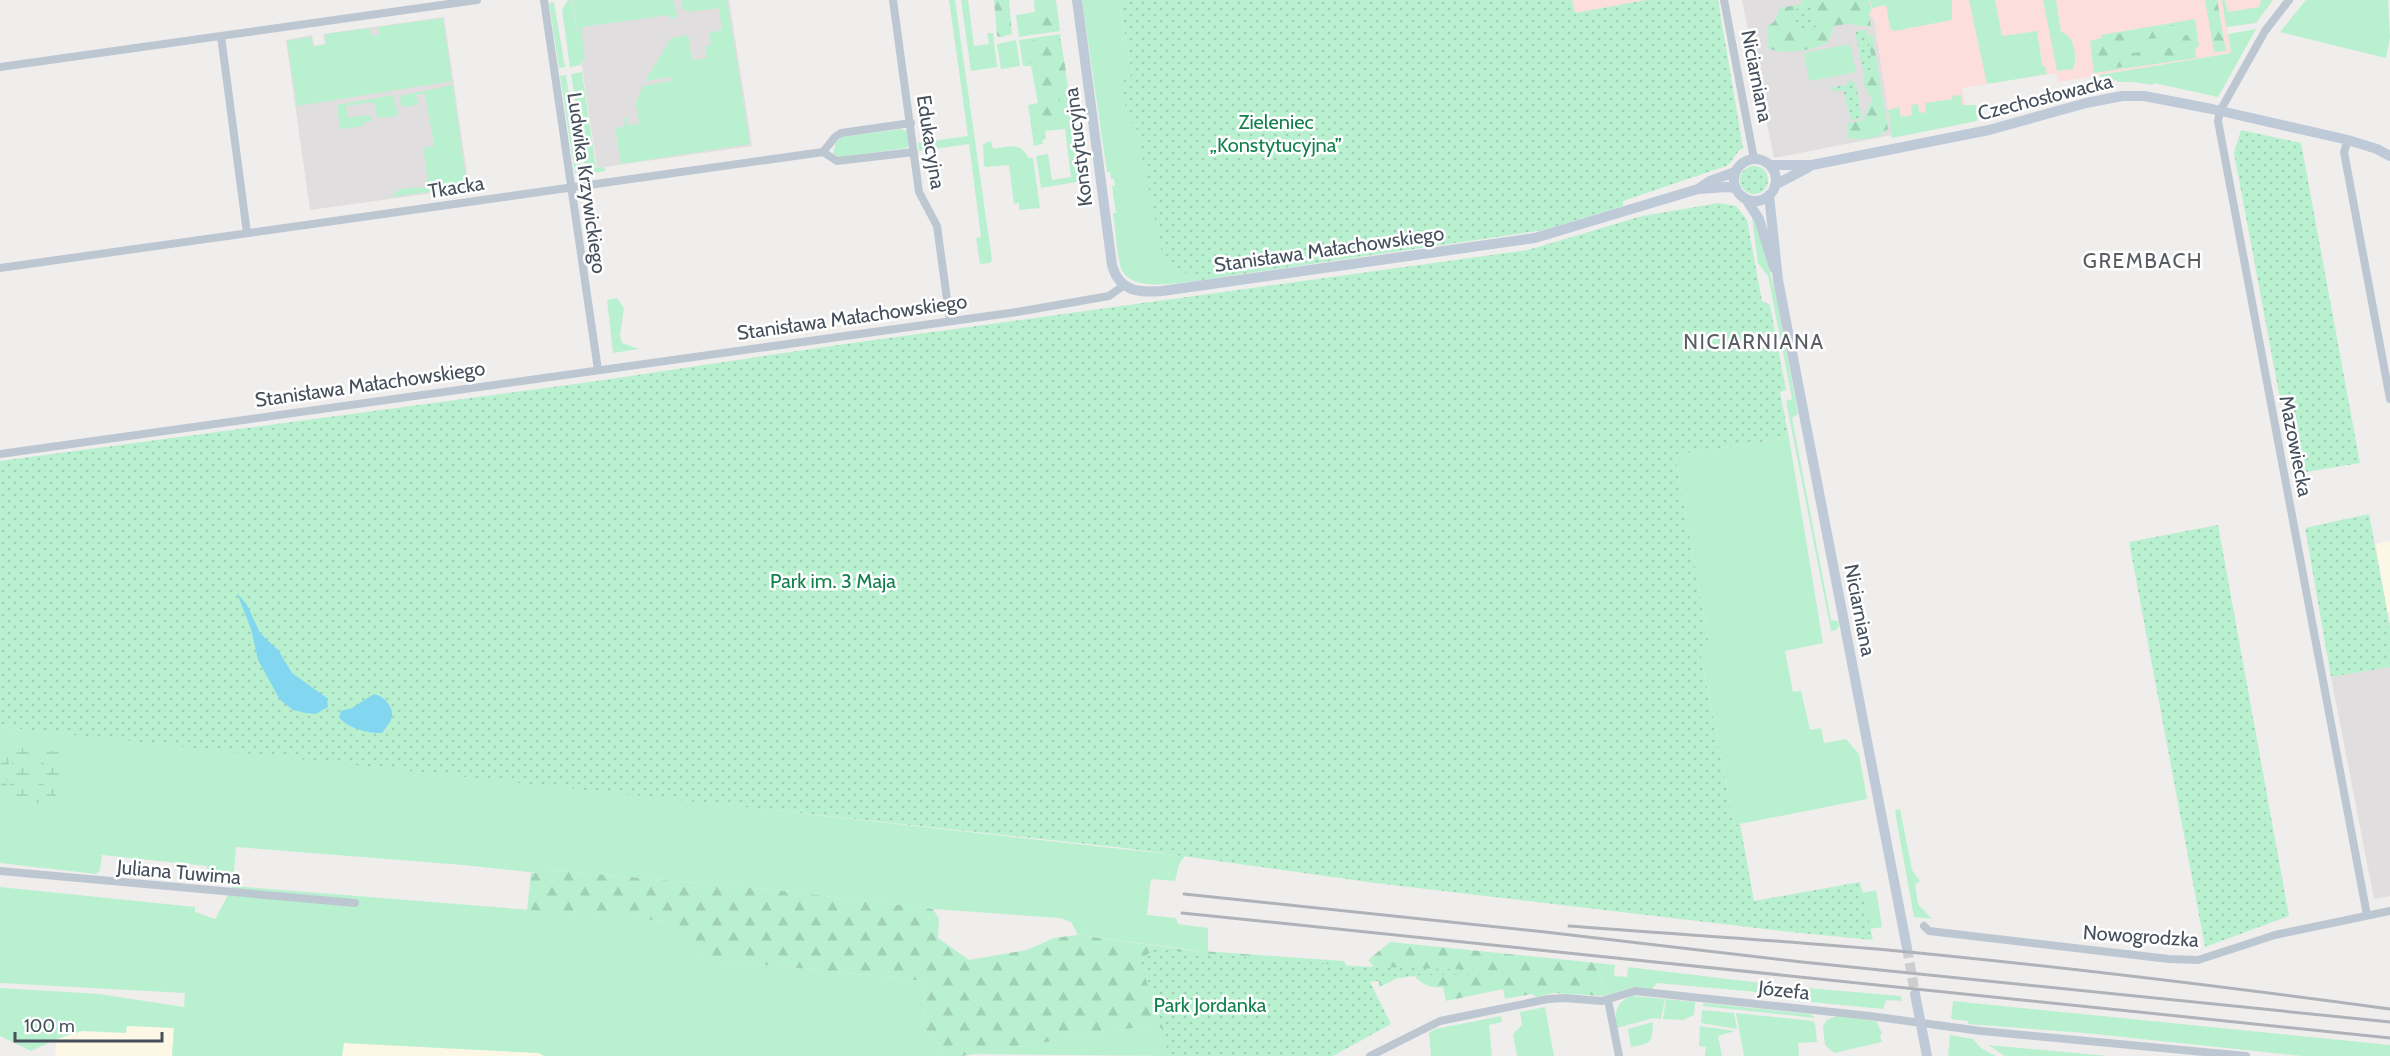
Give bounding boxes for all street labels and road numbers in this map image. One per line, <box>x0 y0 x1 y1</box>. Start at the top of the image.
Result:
street label: Niciarniana <box>1736 28 1778 124</box>
street label: Czechosłowacka <box>1975 69 2115 125</box>
street label: Konstytucyjna <box>1059 86 1097 208</box>
street label: Ludwika Krzywickiego <box>562 91 612 275</box>
street label: Edukacyjna <box>912 93 950 191</box>
street label: Tkacka <box>426 171 486 203</box>
street label: Stanisława Małachowskiego <box>1212 221 1446 277</box>
street label: Stanisława Małachowskiego <box>735 289 969 345</box>
street label: Stanisława Małachowskiego <box>253 356 487 412</box>
street label: Mazowiecka <box>2274 393 2318 499</box>
street label: Niciarniana <box>1839 562 1881 658</box>
street label: Juliana Tuwima <box>115 855 242 889</box>
street label: Nowogrodzka <box>2082 920 2200 952</box>
street label: Józefa <box>1756 975 1811 1005</box>

